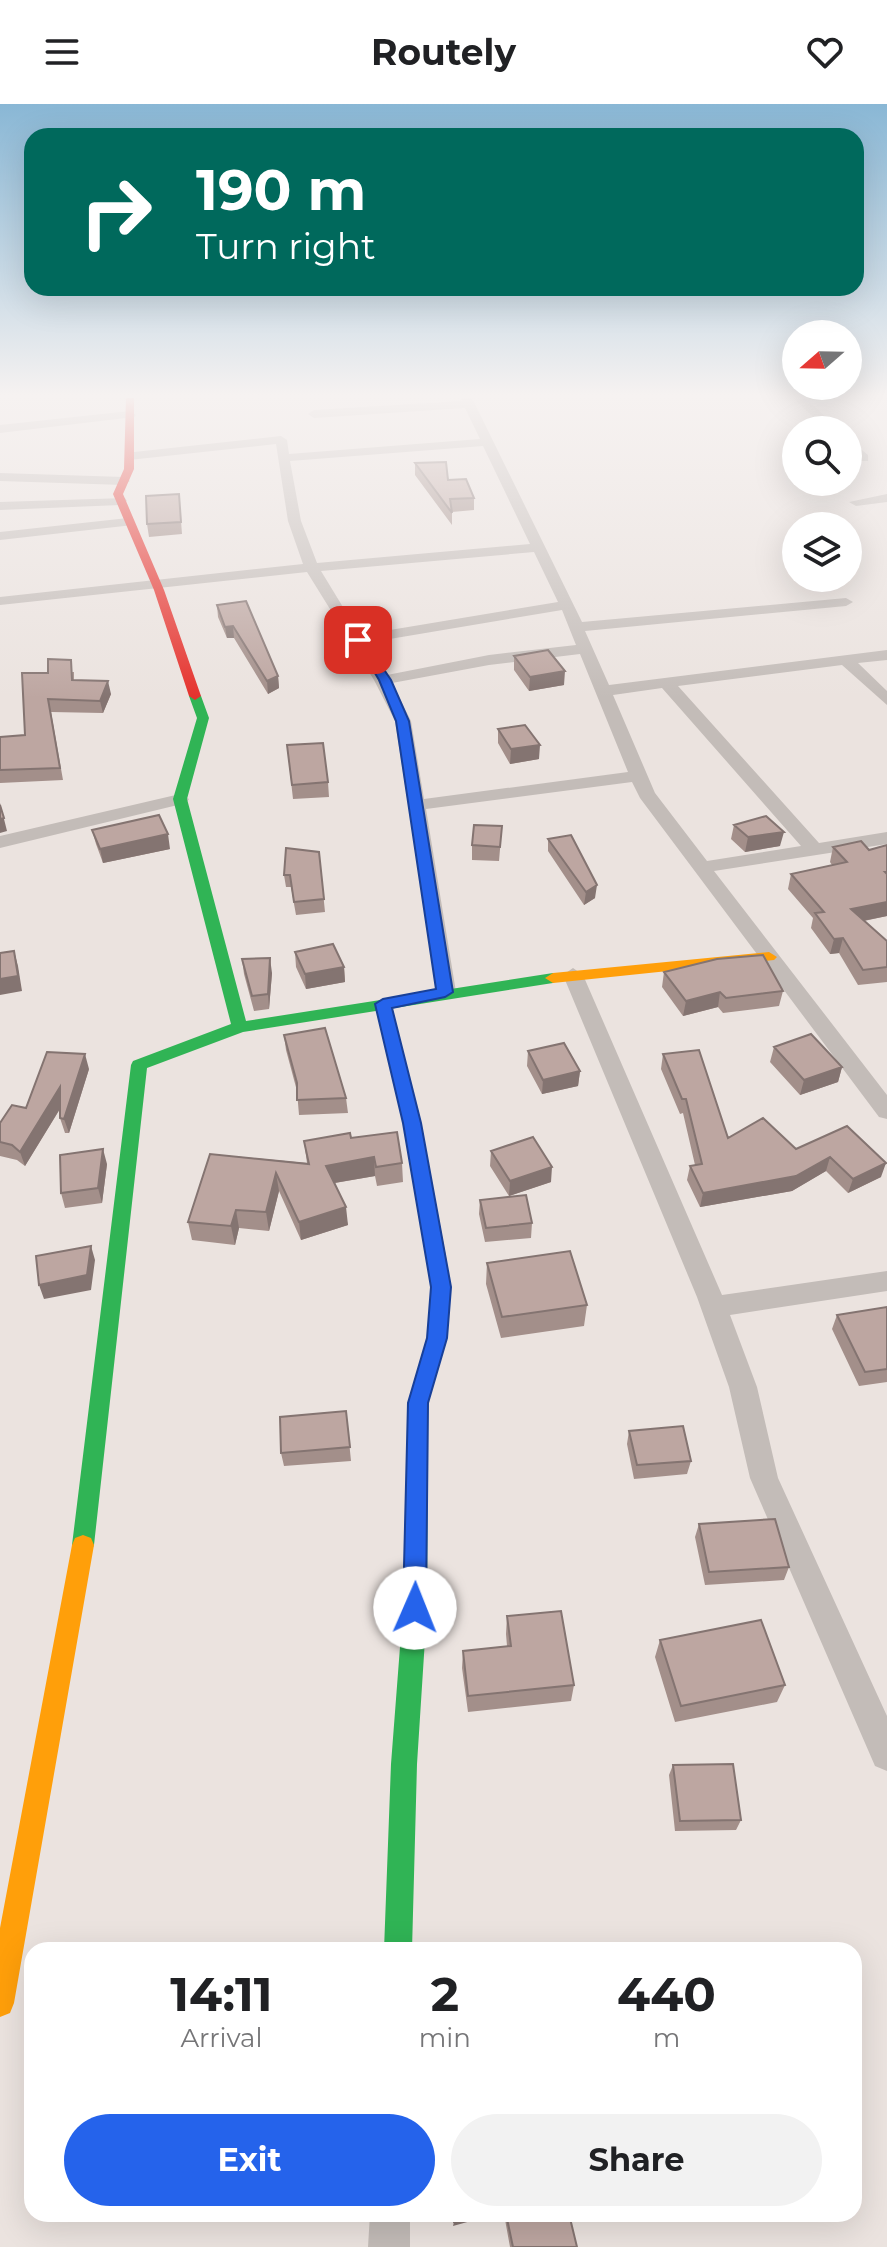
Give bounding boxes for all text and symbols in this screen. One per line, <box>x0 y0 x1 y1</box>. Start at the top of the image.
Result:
icon: menu <box>40 30 84 74</box>
text: Routely <box>371 30 516 74</box>
icon: heart <box>803 30 847 74</box>
text: 190 m <box>196 156 366 224</box>
icon: right <box>64 160 168 264</box>
text: Turn right <box>196 224 376 268</box>
north arrow <box>782 320 862 400</box>
map controls <box>782 320 862 592</box>
button: search <box>782 416 862 496</box>
button: layers <box>782 512 862 592</box>
pin <box>324 606 392 674</box>
icon: arrive <box>336 618 380 662</box>
position arrow <box>373 1566 457 1650</box>
text: 14:11 <box>170 1965 273 2023</box>
text: 2 <box>431 1965 459 2023</box>
text: 440 <box>617 1965 716 2023</box>
text: Arrival <box>180 2022 262 2054</box>
text: min <box>419 2022 471 2054</box>
text: m <box>653 2022 680 2054</box>
button: Exit <box>64 2114 435 2206</box>
button: Share <box>451 2114 822 2206</box>

